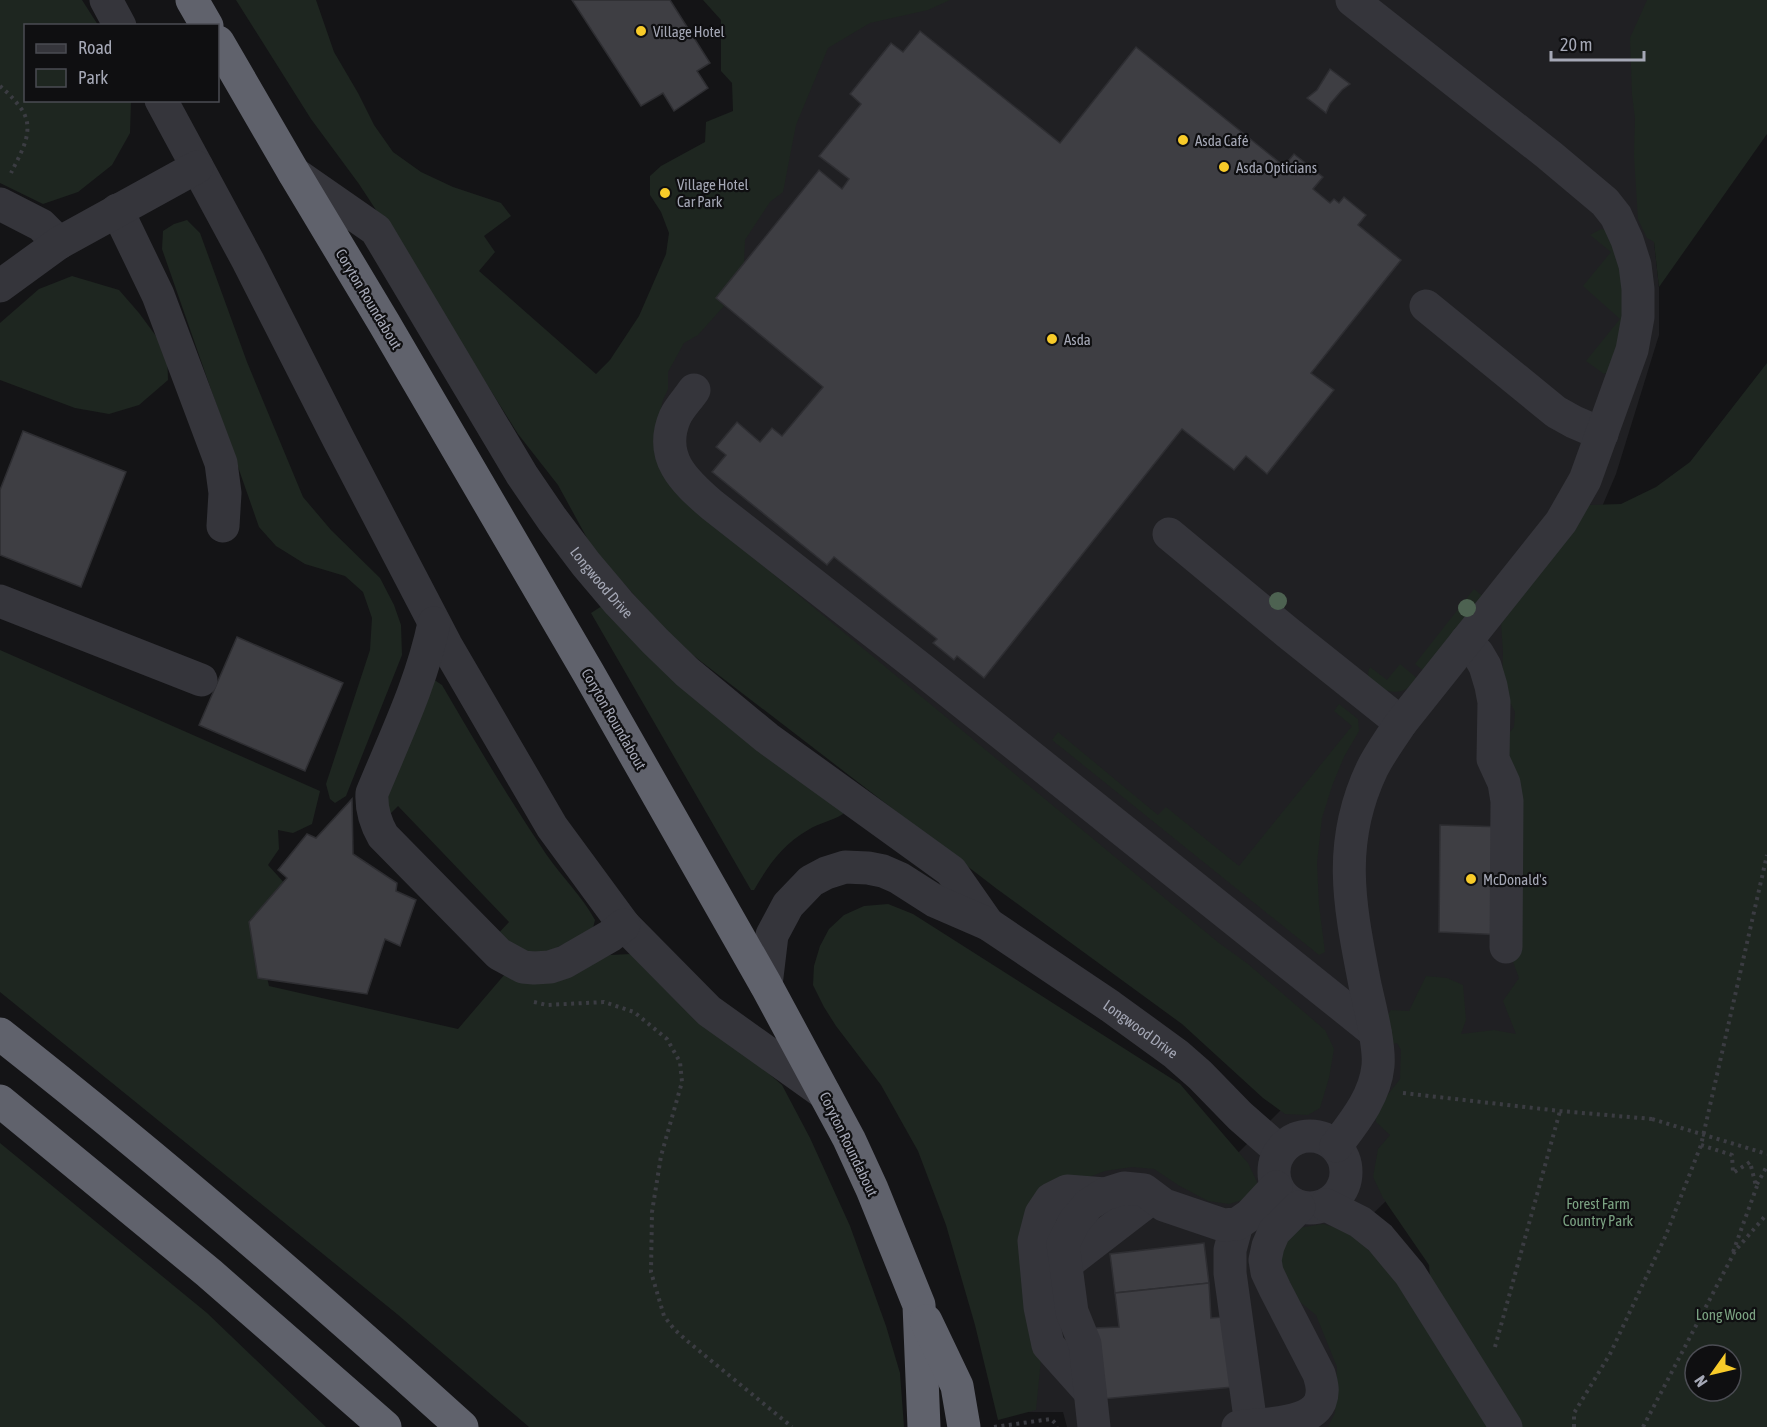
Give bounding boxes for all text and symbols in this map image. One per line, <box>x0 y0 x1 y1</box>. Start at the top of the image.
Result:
place label: Village Hotel <box>653 23 724 40</box>
legend <box>24 24 219 102</box>
marker: Village Hotel <box>634 24 648 38</box>
scale bar <box>1551 24 1644 62</box>
text: 20 m <box>1560 34 1592 55</box>
text: Road <box>78 37 112 58</box>
text: Park <box>78 67 108 88</box>
place label: Asda Café <box>1195 132 1249 149</box>
marker: Asda Café <box>1176 133 1190 147</box>
place label: Asda Opticians <box>1236 159 1317 176</box>
marker: Asda Opticians <box>1217 160 1231 174</box>
place label: Village Hotel Car Park <box>677 176 748 210</box>
marker: Village Hotel Car Park <box>658 186 672 200</box>
street label: Coryton Roundabout <box>332 246 406 352</box>
place label: Asda <box>1064 331 1091 348</box>
marker: Asda <box>1045 332 1059 346</box>
street label: Longwood Drive <box>567 543 637 621</box>
street label: Coryton Roundabout <box>578 665 650 773</box>
place label: McDonald's <box>1483 871 1547 888</box>
marker: McDonald's <box>1464 872 1478 886</box>
street label: Longwood Drive <box>1100 996 1182 1061</box>
street label: Coryton Roundabout <box>816 1089 882 1199</box>
park label: Forest Farm Country Park <box>1563 1195 1634 1229</box>
park label: Long Wood <box>1696 1306 1756 1323</box>
north arrow <box>1683 1343 1743 1403</box>
text: N <box>1690 1372 1711 1390</box>

